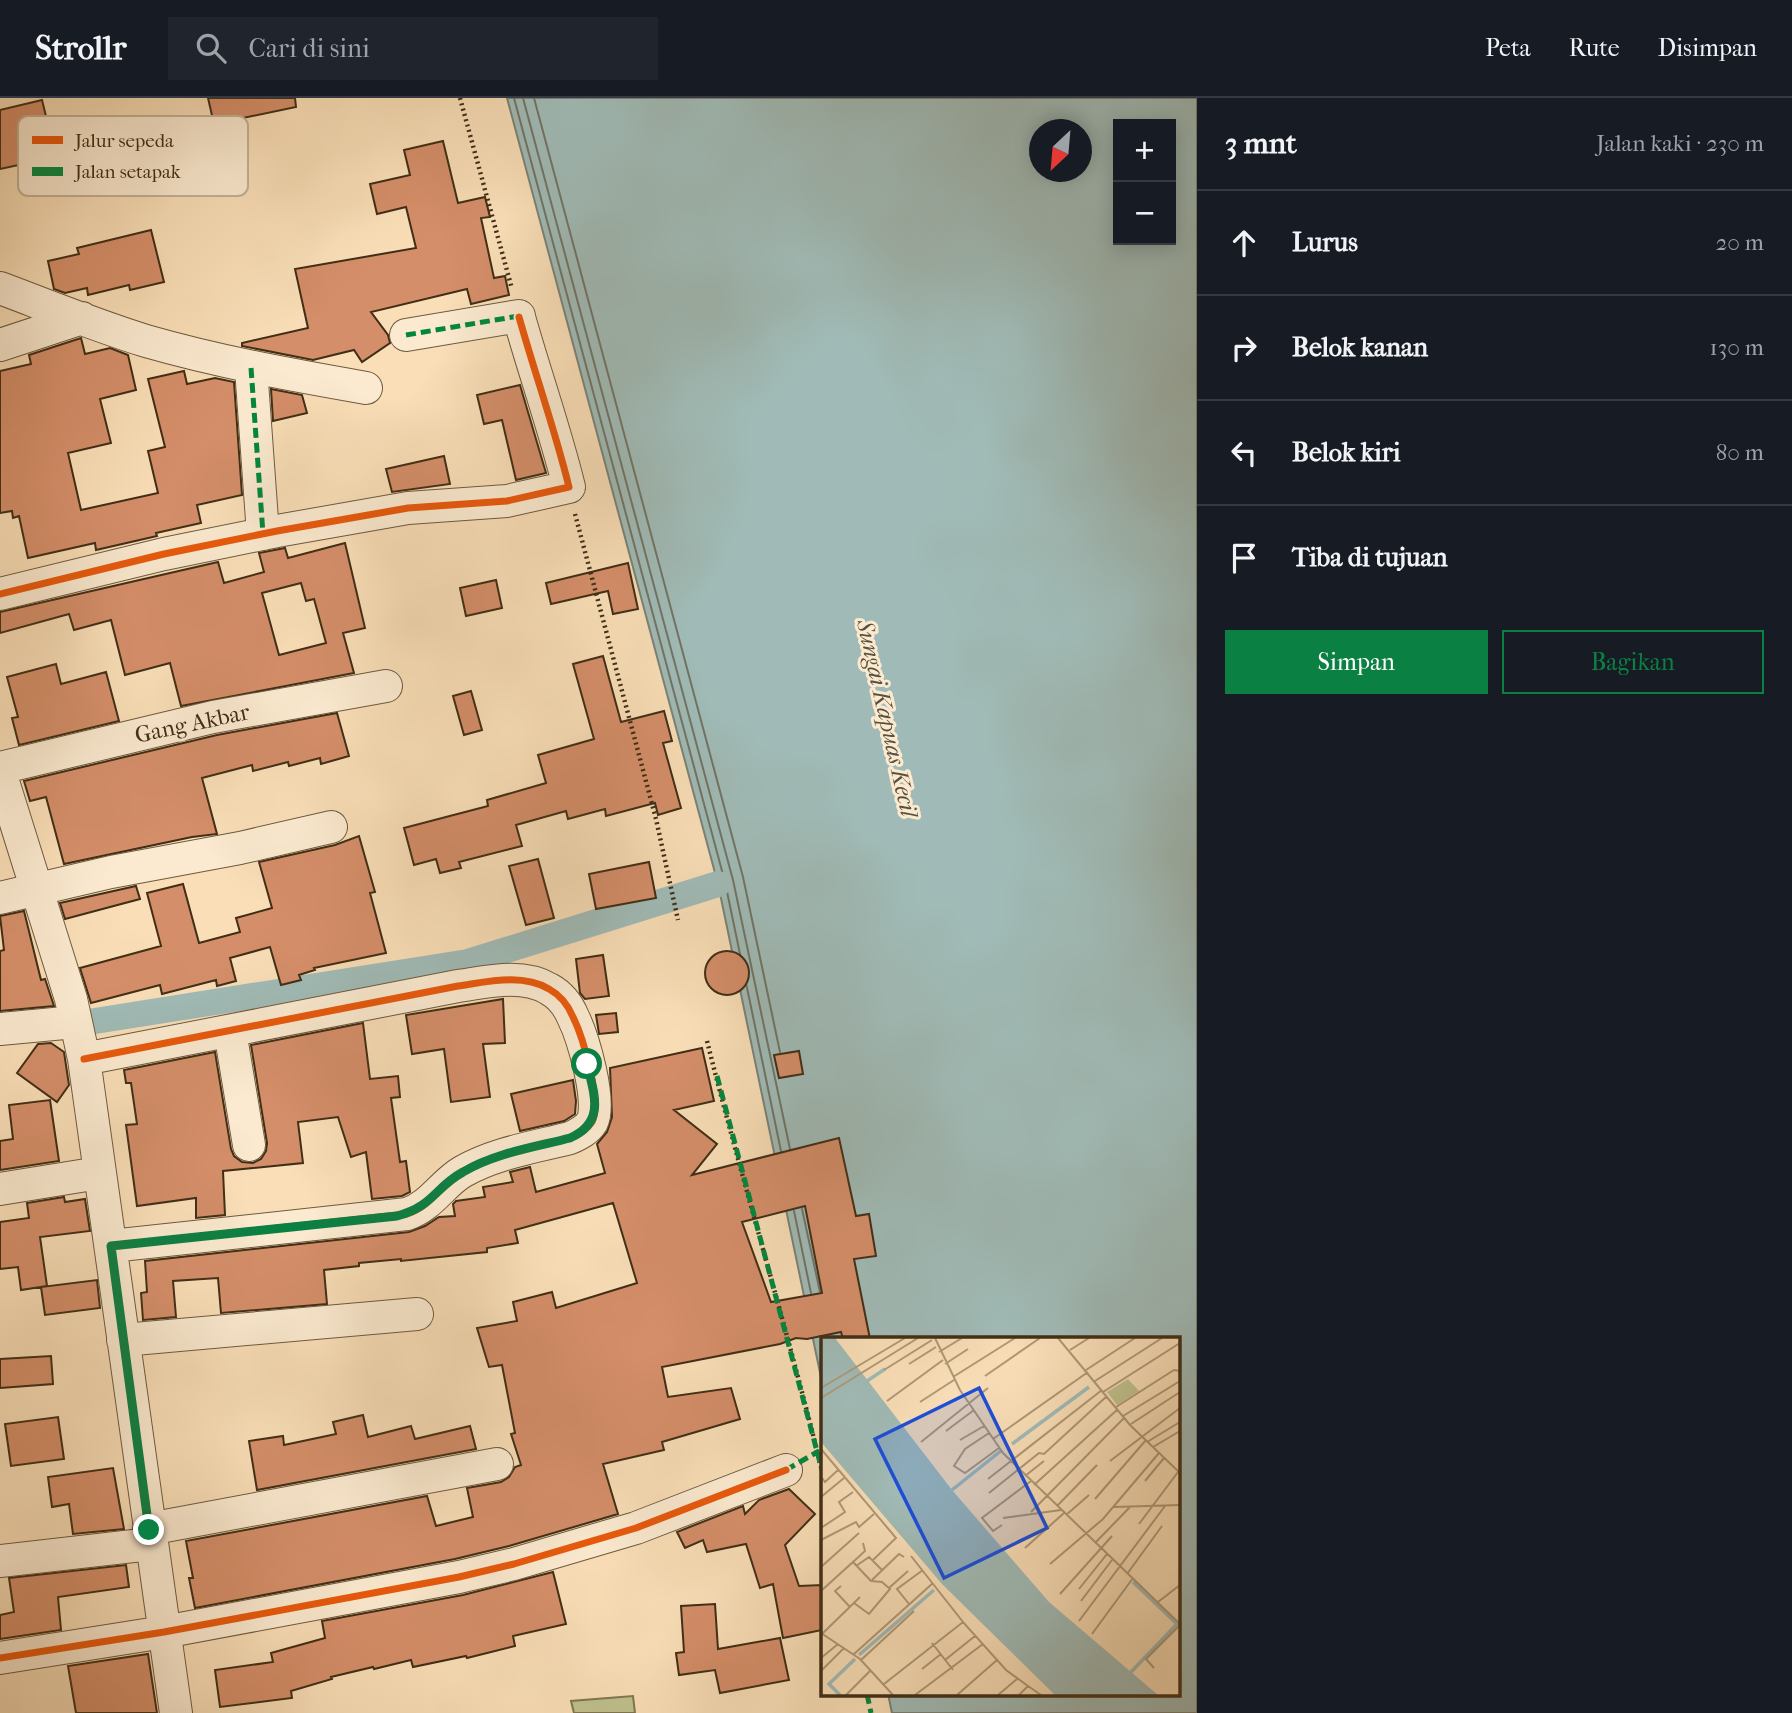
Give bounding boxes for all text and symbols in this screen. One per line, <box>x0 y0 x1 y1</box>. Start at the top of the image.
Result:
search box <box>168 17 658 80</box>
text: Strollr <box>35 29 126 68</box>
icon: search <box>192 29 230 67</box>
text: Cari di sini <box>248 33 370 64</box>
text: Peta <box>1485 34 1531 62</box>
text: Rute <box>1569 34 1620 62</box>
text: Disimpan <box>1658 34 1757 62</box>
legend <box>18 116 248 196</box>
north arrow <box>1029 119 1092 182</box>
map controls <box>1113 119 1176 245</box>
button: + <box>1113 119 1176 182</box>
text: 3 mnt <box>1225 126 1297 161</box>
text: Jalur sepeda <box>73 130 174 152</box>
text: Jalan kaki · 230 m <box>1596 130 1764 157</box>
text: Jalan setapak <box>73 161 181 183</box>
button: − <box>1113 182 1176 245</box>
icon: ahead <box>1225 224 1263 262</box>
text: Lurus <box>1292 227 1358 258</box>
text: 20 m <box>1715 229 1764 256</box>
icon: right <box>1225 329 1263 367</box>
text: Belok kanan <box>1292 332 1428 363</box>
text: 130 m <box>1710 334 1764 361</box>
icon: left <box>1225 434 1263 472</box>
text: Belok kiri <box>1292 437 1400 468</box>
text: 80 m <box>1716 439 1764 466</box>
icon: arrive <box>1225 539 1263 577</box>
text: Tiba di tujuan <box>1292 542 1448 573</box>
water label: Sungai Kapuas Kecil <box>850 616 924 822</box>
button: Simpan <box>1225 630 1488 694</box>
button: Bagikan <box>1502 630 1764 694</box>
street label: Gang Akbar <box>132 698 252 749</box>
route start <box>571 1048 602 1079</box>
inset map <box>821 1337 1180 1696</box>
route end <box>133 1514 164 1545</box>

